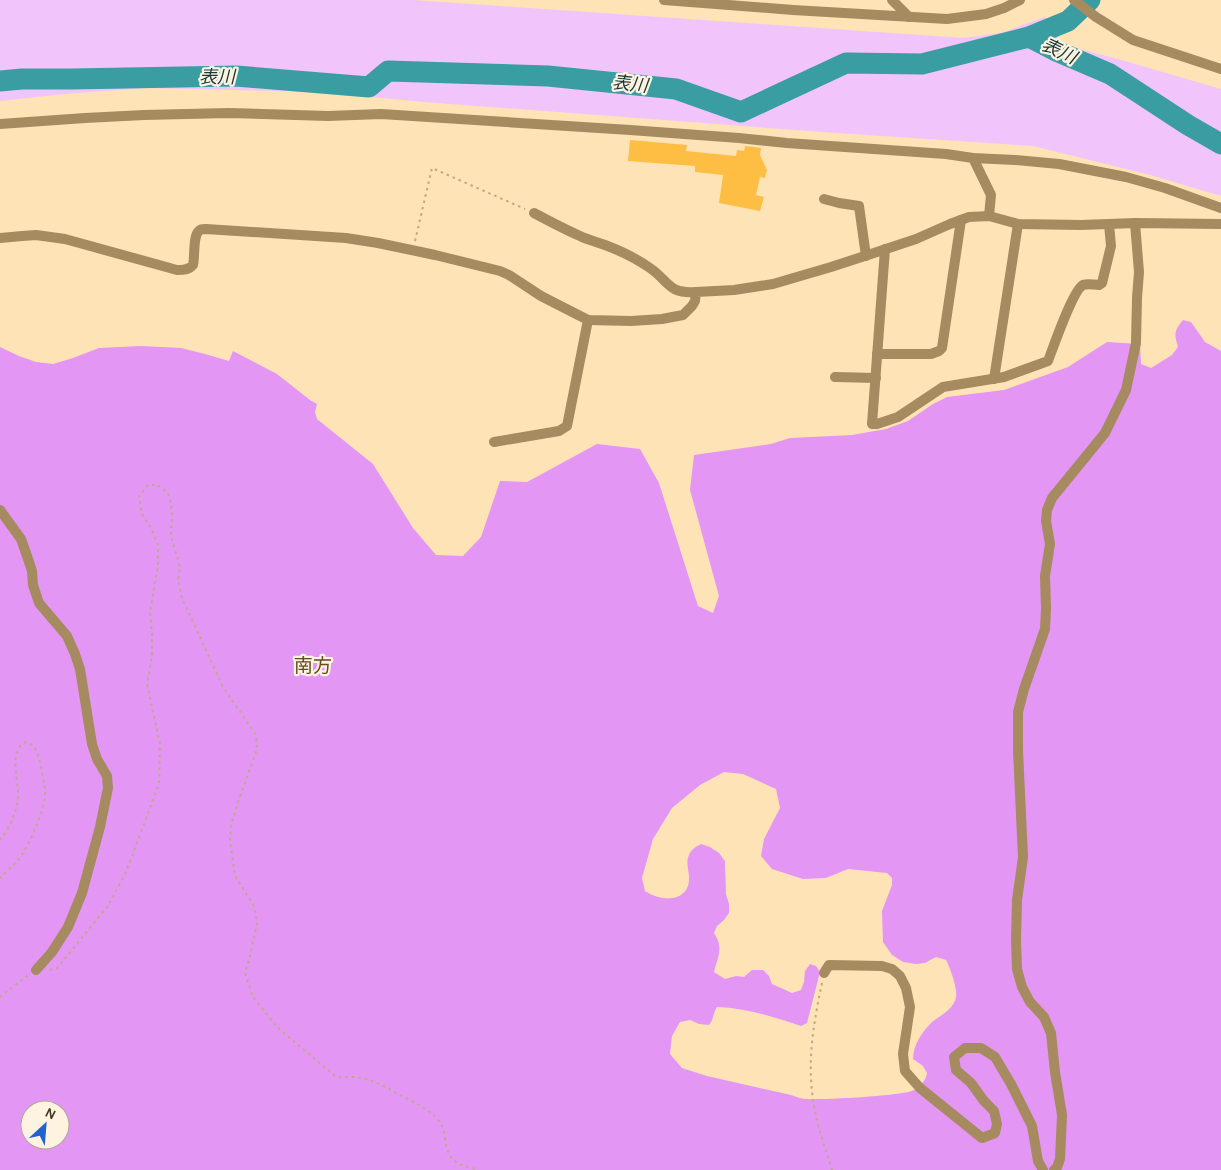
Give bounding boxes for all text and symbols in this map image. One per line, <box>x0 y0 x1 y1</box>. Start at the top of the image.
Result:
water label: 表川 <box>1038 33 1082 69</box>
water label: 表川 <box>199 66 237 88</box>
water label: 表川 <box>611 71 651 97</box>
district label: 南方 <box>294 655 332 677</box>
north arrow <box>20 1100 70 1150</box>
text: N <box>42 1104 59 1124</box>

